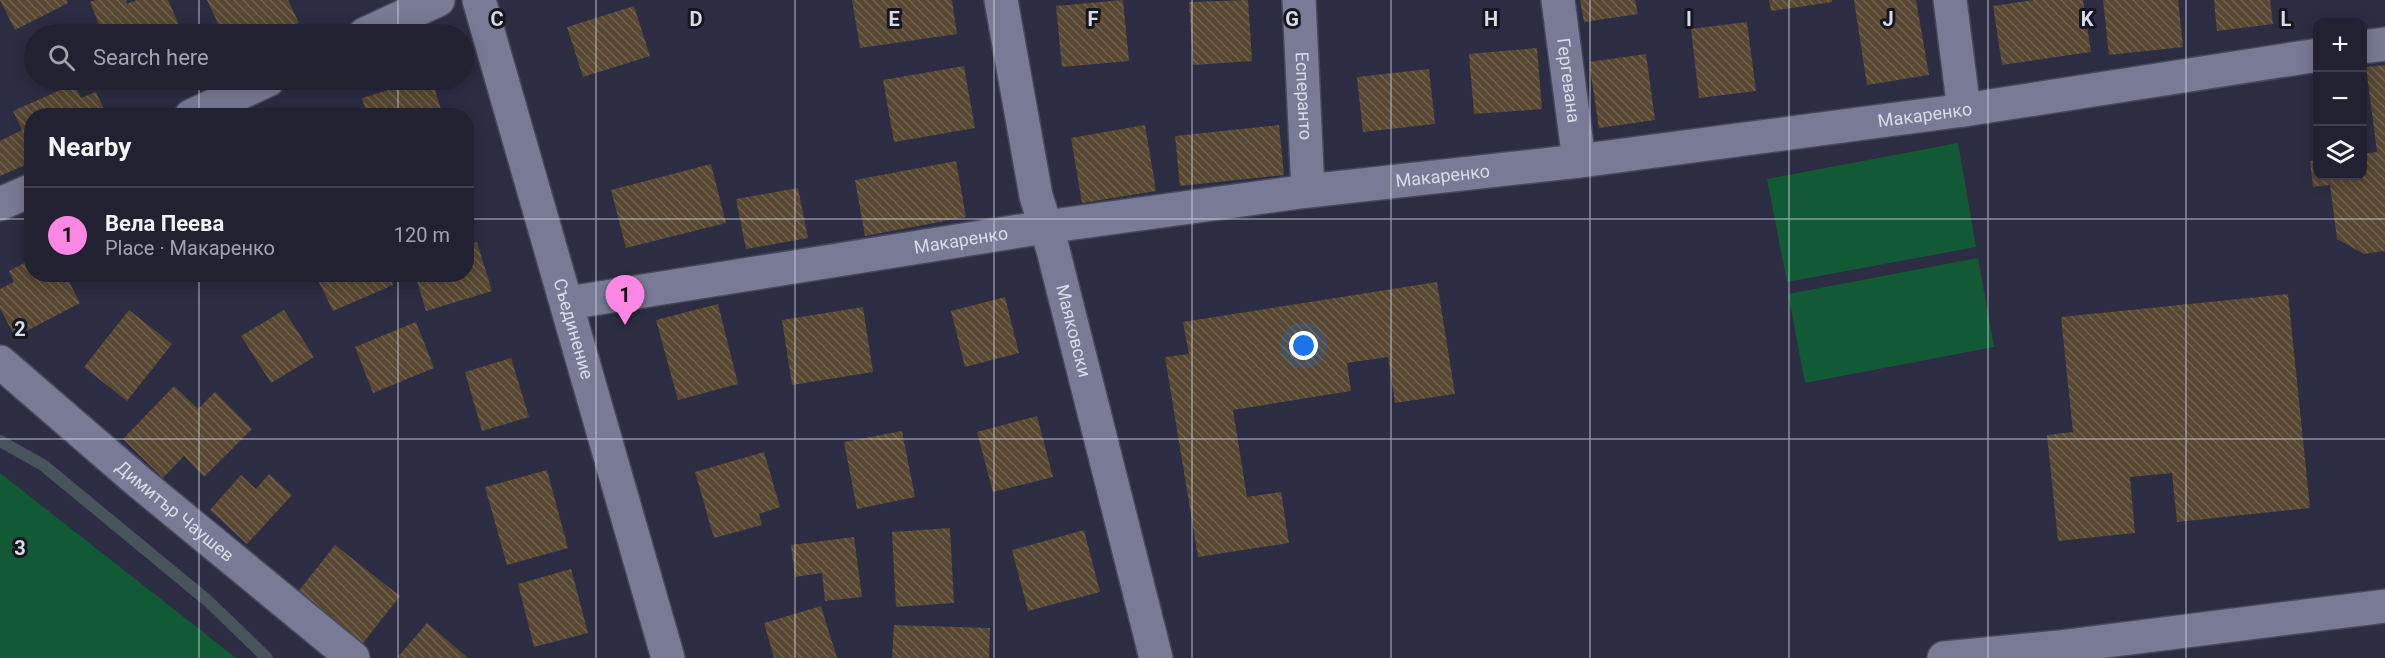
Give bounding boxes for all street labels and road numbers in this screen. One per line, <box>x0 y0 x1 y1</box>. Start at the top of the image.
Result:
street label: Гергевана <box>1553 37 1585 124</box>
street label: Есперанто <box>1291 51 1317 140</box>
street label: Макаренко <box>1876 98 1973 131</box>
street label: Макаренко <box>1394 160 1491 191</box>
street label: Макаренко <box>912 222 1009 258</box>
street label: Съединение <box>549 276 598 381</box>
street label: Маяковски <box>1052 282 1096 379</box>
street label: Димитър Чаушев <box>112 456 239 566</box>

